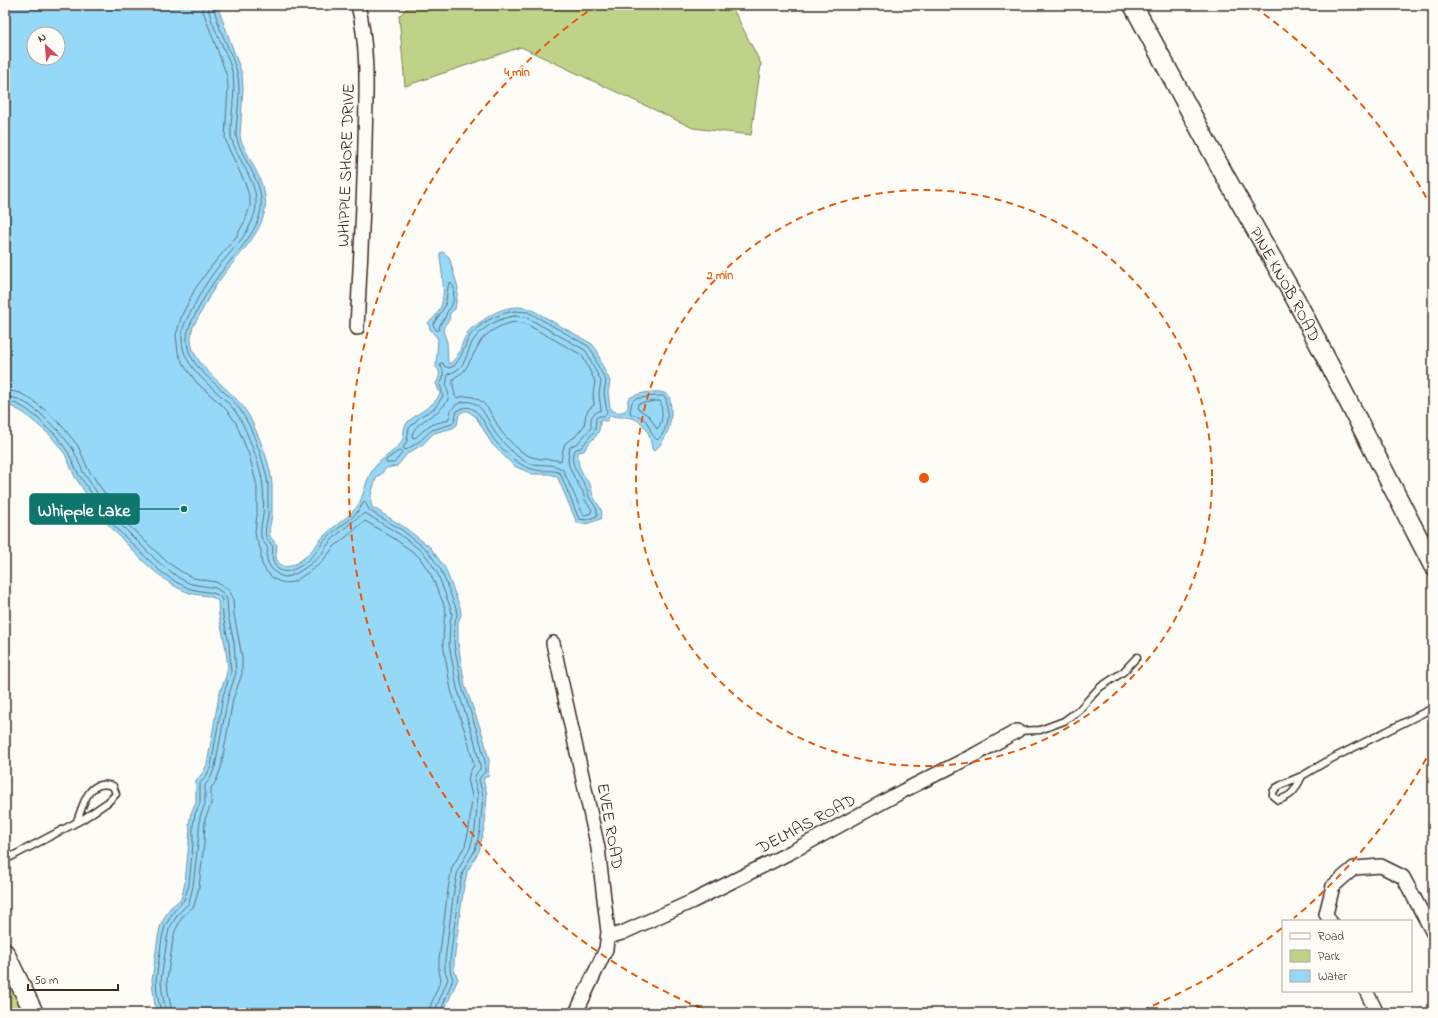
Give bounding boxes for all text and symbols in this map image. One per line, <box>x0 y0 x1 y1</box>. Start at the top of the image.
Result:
north arrow <box>26 26 66 66</box>
text: N <box>35 29 49 47</box>
text: 4 min <box>503 64 530 82</box>
street label: WHIPPLE SHORE DRIVE <box>331 83 362 247</box>
street label: PINE KNOB ROAD <box>1243 222 1326 346</box>
text: 2 min <box>706 267 733 285</box>
centre of rings <box>917 471 931 485</box>
callout: Whipple Lake <box>30 494 139 524</box>
text: Whipple Lake <box>38 499 131 525</box>
street label: EVEE ROAD <box>590 781 629 871</box>
street label: DELMAS ROAD <box>752 788 861 861</box>
legend <box>1282 920 1412 992</box>
text: Road <box>1318 928 1344 946</box>
text: Park <box>1318 948 1340 966</box>
scale bar <box>28 966 118 992</box>
text: Water <box>1318 968 1347 986</box>
text: 50 m <box>34 972 58 990</box>

